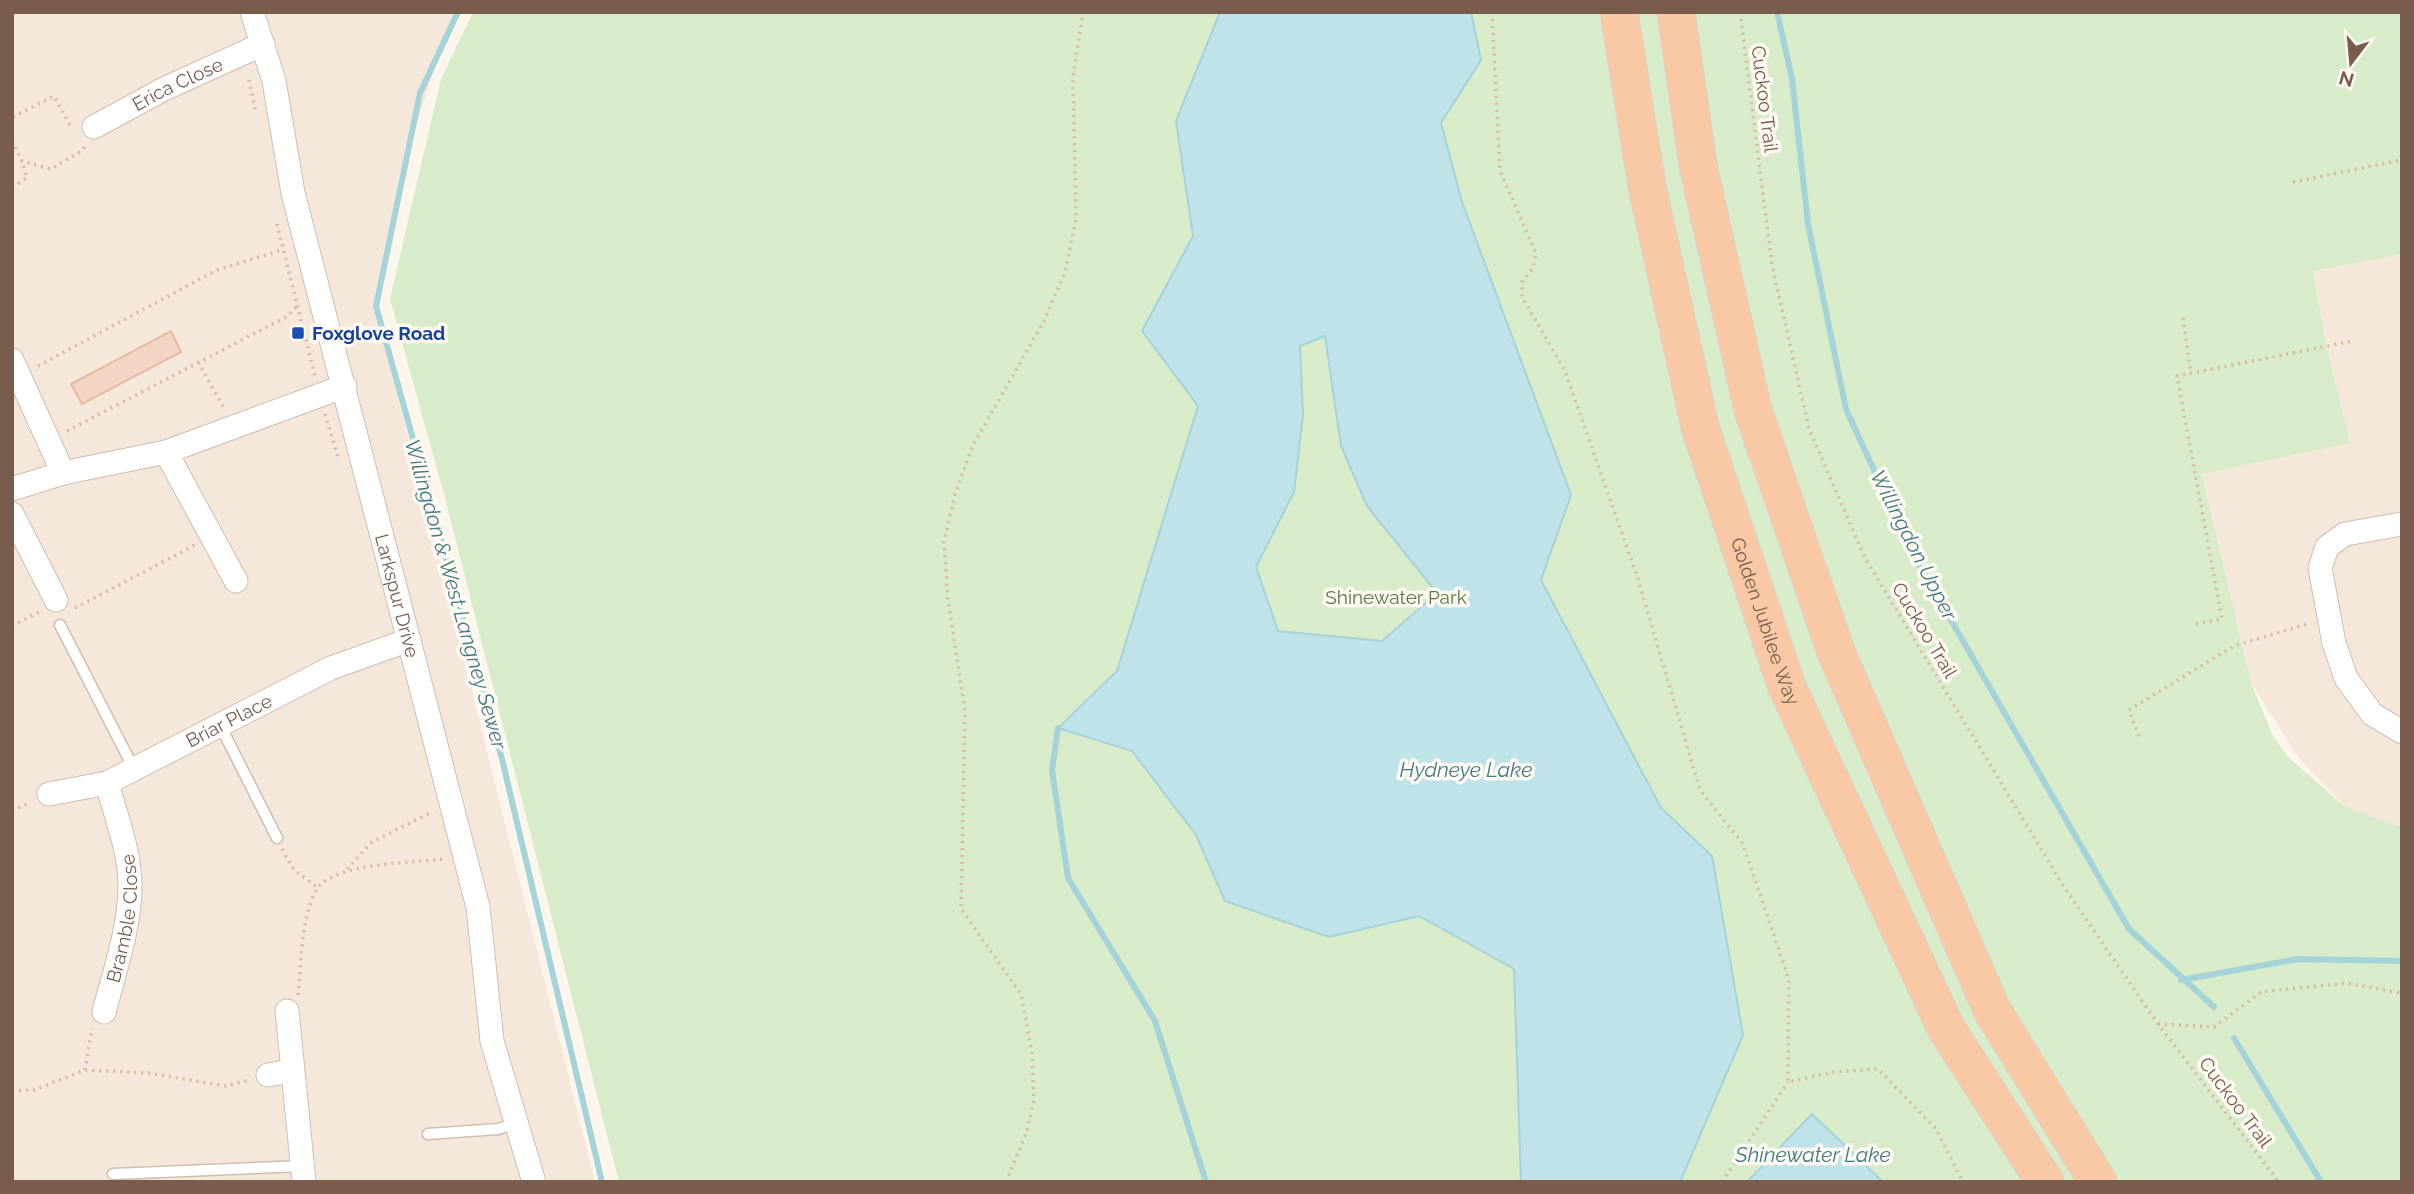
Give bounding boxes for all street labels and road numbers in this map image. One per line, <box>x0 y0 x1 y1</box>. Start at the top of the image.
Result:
street label: Cuckoo Trail <box>1748 44 1783 154</box>
street label: Erica Close <box>128 53 226 115</box>
street label: Larkspur Drive <box>371 532 424 660</box>
street label: Golden Jubilee Way <box>1727 535 1805 709</box>
street label: Cuckoo Trail <box>1888 578 1963 682</box>
street label: Briar Place <box>182 689 276 752</box>
street label: Bramble Close <box>102 852 141 985</box>
street label: Cuckoo Trail <box>2195 1052 2278 1152</box>

